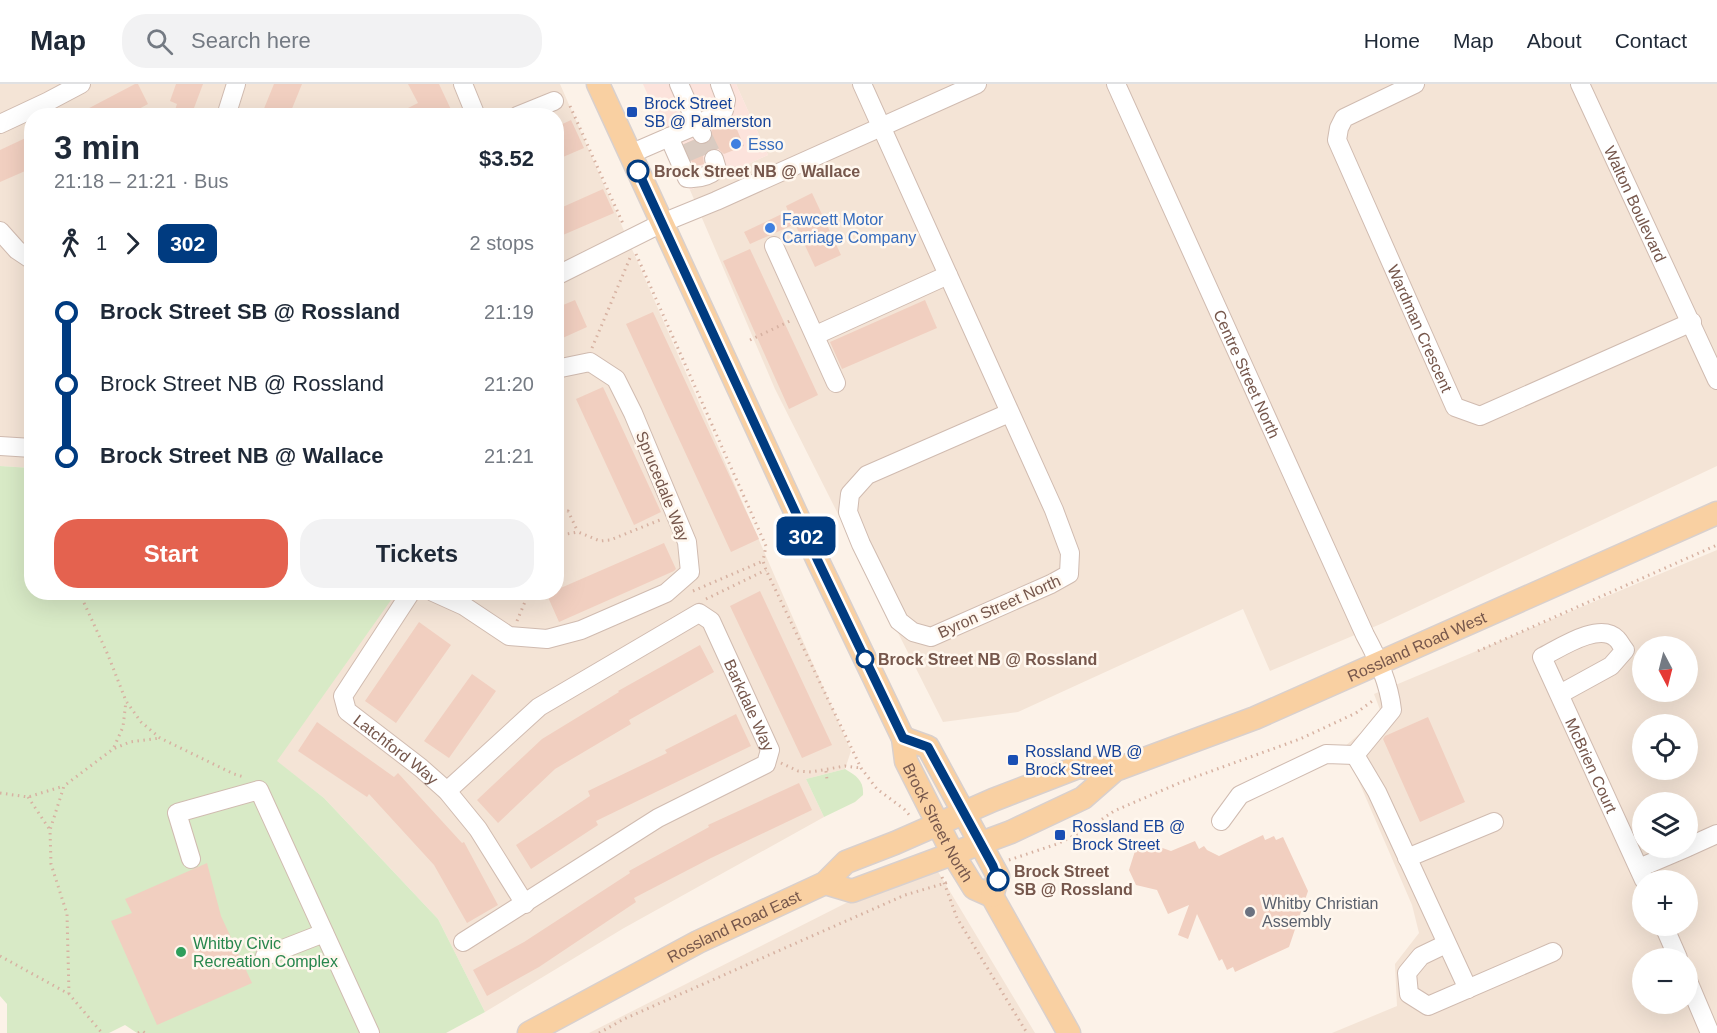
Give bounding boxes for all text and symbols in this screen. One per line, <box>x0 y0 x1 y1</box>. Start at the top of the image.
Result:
search box <box>122 14 542 68</box>
text: Map <box>30 25 86 56</box>
icon: search <box>143 25 176 58</box>
text: Search here <box>191 28 311 53</box>
text: Home <box>1364 29 1420 52</box>
text: Map <box>1453 29 1494 52</box>
text: About <box>1527 29 1582 52</box>
text: Contact <box>1615 29 1687 52</box>
place label: Brock Street SB @ Palmerston <box>644 95 771 130</box>
marker: Brock Street SB @ Palmerston <box>625 105 639 119</box>
text: 3 min <box>54 129 140 166</box>
place label: Esso <box>748 136 784 153</box>
marker: Esso <box>729 137 743 151</box>
street label: Walton Boulevard <box>1601 143 1669 265</box>
text: $3.52 <box>479 146 534 171</box>
marker: Brock Street NB @ Wallace <box>627 160 649 182</box>
place label: Brock Street NB @ Wallace <box>654 163 860 180</box>
text: 21:18 – 21:21 · Bus <box>54 170 229 192</box>
place label: Fawcett Motor Carriage Company <box>782 211 916 246</box>
marker: Fawcett Motor Carriage Company <box>763 221 777 235</box>
icon: walk <box>54 227 87 260</box>
icon: forward <box>116 227 149 260</box>
text: 1 <box>96 232 107 254</box>
text: 302 <box>170 232 205 255</box>
text: 2 stops <box>470 232 534 254</box>
street label: Wardman Crescent <box>1384 262 1456 395</box>
text: Brock Street SB @ Rossland <box>100 299 400 324</box>
text: 21:19 <box>484 301 534 323</box>
street label: Centre Street North <box>1210 307 1283 441</box>
text: Brock Street NB @ Rossland <box>100 371 384 396</box>
text: 21:20 <box>484 373 534 395</box>
street label: Sprucedale Way <box>633 429 692 544</box>
text: Brock Street NB @ Wallace <box>100 443 384 468</box>
text: 21:21 <box>484 445 534 467</box>
line badge: 302 <box>772 516 840 556</box>
button: Start <box>54 519 288 588</box>
button: Tickets <box>300 519 534 588</box>
text: 302 <box>788 525 824 548</box>
street label: Byron Street North <box>935 572 1063 641</box>
street label: Rossland Road West <box>1345 608 1489 685</box>
north arrow <box>1632 636 1698 702</box>
map controls <box>1632 636 1698 1014</box>
marker: Brock Street NB @ Rossland <box>856 650 874 668</box>
place label: Brock Street NB @ Rossland <box>878 651 1097 668</box>
street label: Barkdale Way <box>721 657 777 754</box>
street label: Latchford Way <box>350 711 441 788</box>
button: locate <box>1632 714 1698 780</box>
street label: McBrien Court <box>1562 715 1620 816</box>
place label: Rossland WB @ Brock Street <box>1025 743 1143 778</box>
marker: Rossland WB @ Brock Street <box>1006 753 1020 767</box>
street label: Brock Street North <box>899 760 976 885</box>
button: layers <box>1632 792 1698 858</box>
place label: Rossland EB @ Brock Street <box>1072 818 1185 853</box>
marker: Rossland EB @ Brock Street <box>1053 828 1067 842</box>
place label: Brock Street SB @ Rossland <box>1014 863 1133 898</box>
marker: Brock Street SB @ Rossland <box>987 869 1009 891</box>
button: + <box>1632 870 1698 936</box>
street label: Rossland Road East <box>664 887 804 966</box>
place label: Whitby Christian Assembly <box>1262 895 1378 930</box>
marker: Whitby Christian Assembly <box>1243 905 1257 919</box>
place label: Whitby Civic Recreation Complex <box>193 935 338 970</box>
marker: Whitby Civic Recreation Complex <box>174 945 188 959</box>
button: − <box>1632 948 1698 1014</box>

